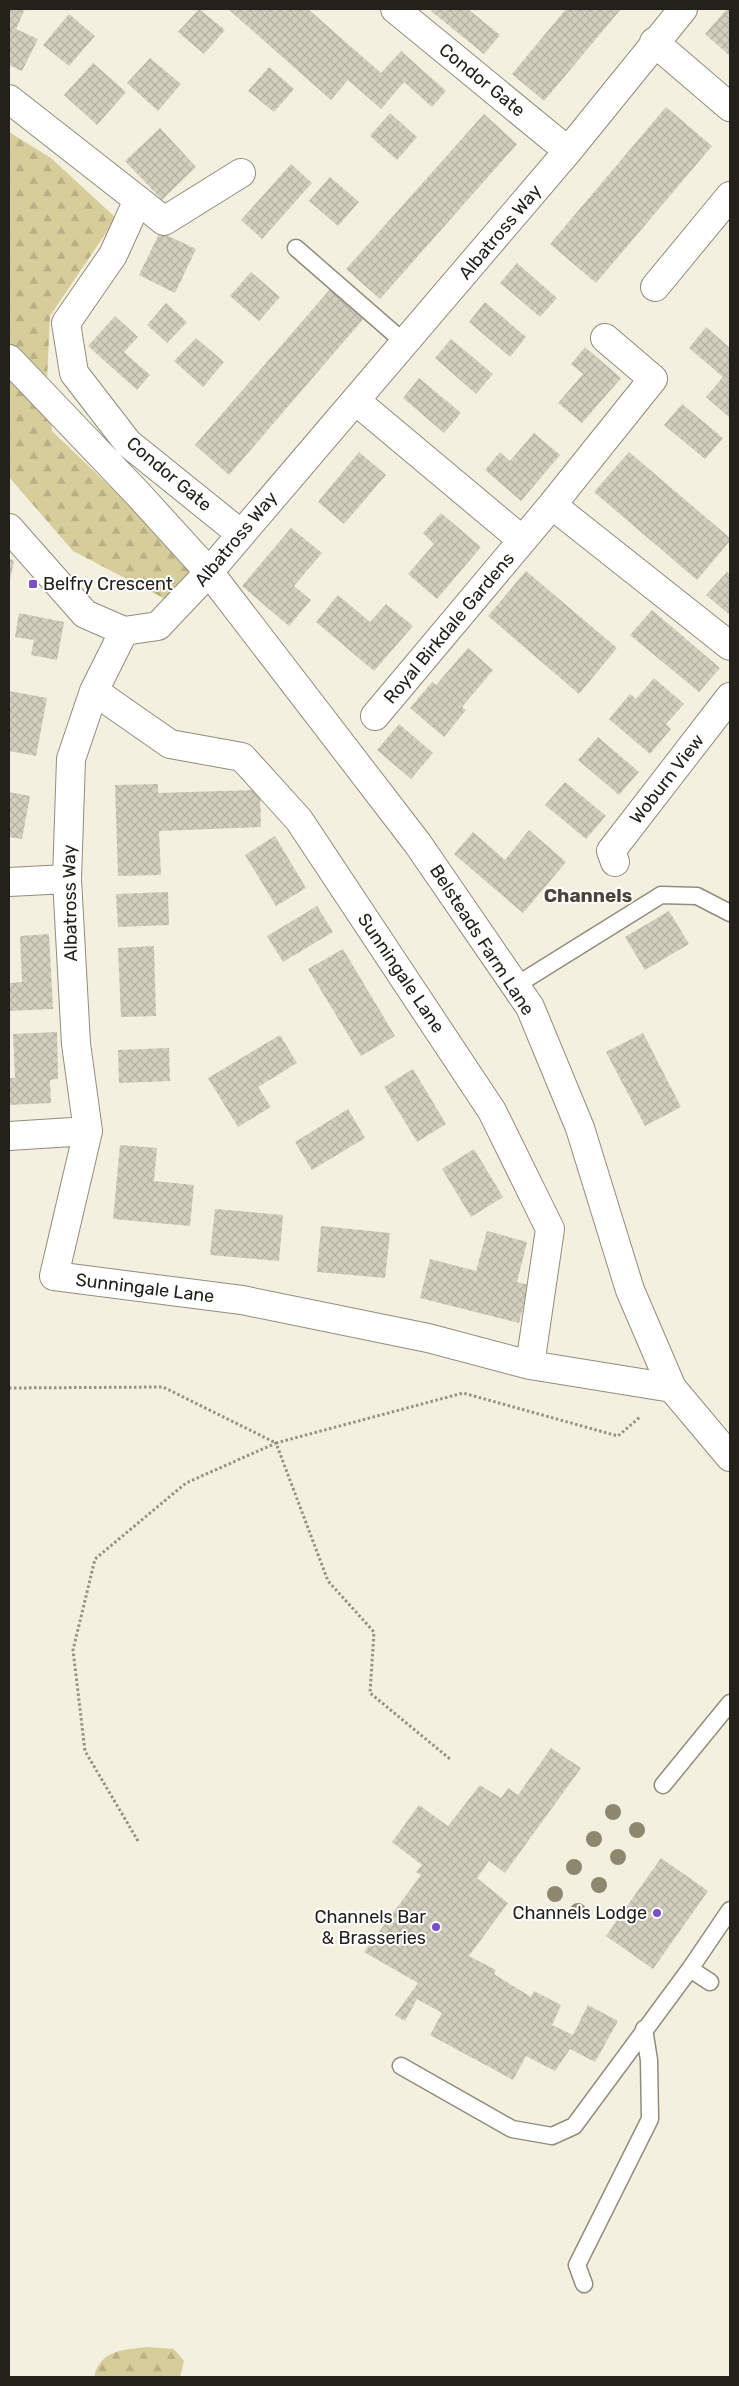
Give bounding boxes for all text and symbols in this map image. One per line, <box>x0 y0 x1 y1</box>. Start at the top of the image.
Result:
street label: Condor Gate <box>435 39 529 121</box>
street label: Albatross Way <box>454 180 546 284</box>
street label: Condor Gate <box>122 432 216 516</box>
street label: Albatross Way <box>190 487 282 591</box>
street label: Royal Birkdale Gardens <box>379 548 519 708</box>
place label: Belfry Crescent <box>43 573 173 595</box>
marker: Belfry Crescent <box>27 578 39 590</box>
street label: Woburn View <box>625 730 709 828</box>
street label: Albatross Way <box>58 844 82 962</box>
street label: Belsteads Farm Lane <box>425 861 539 1019</box>
district label: Channels <box>544 884 632 907</box>
street label: Sunningale Lane <box>353 909 449 1037</box>
street label: Sunningale Lane <box>74 1269 216 1307</box>
place label: Channels Lodge <box>512 1902 647 1924</box>
place label: Channels Bar & Brasseries <box>314 1906 426 1949</box>
marker: Channels Lodge <box>651 1907 663 1919</box>
marker: Channels Bar & Brasseries <box>430 1921 442 1933</box>

